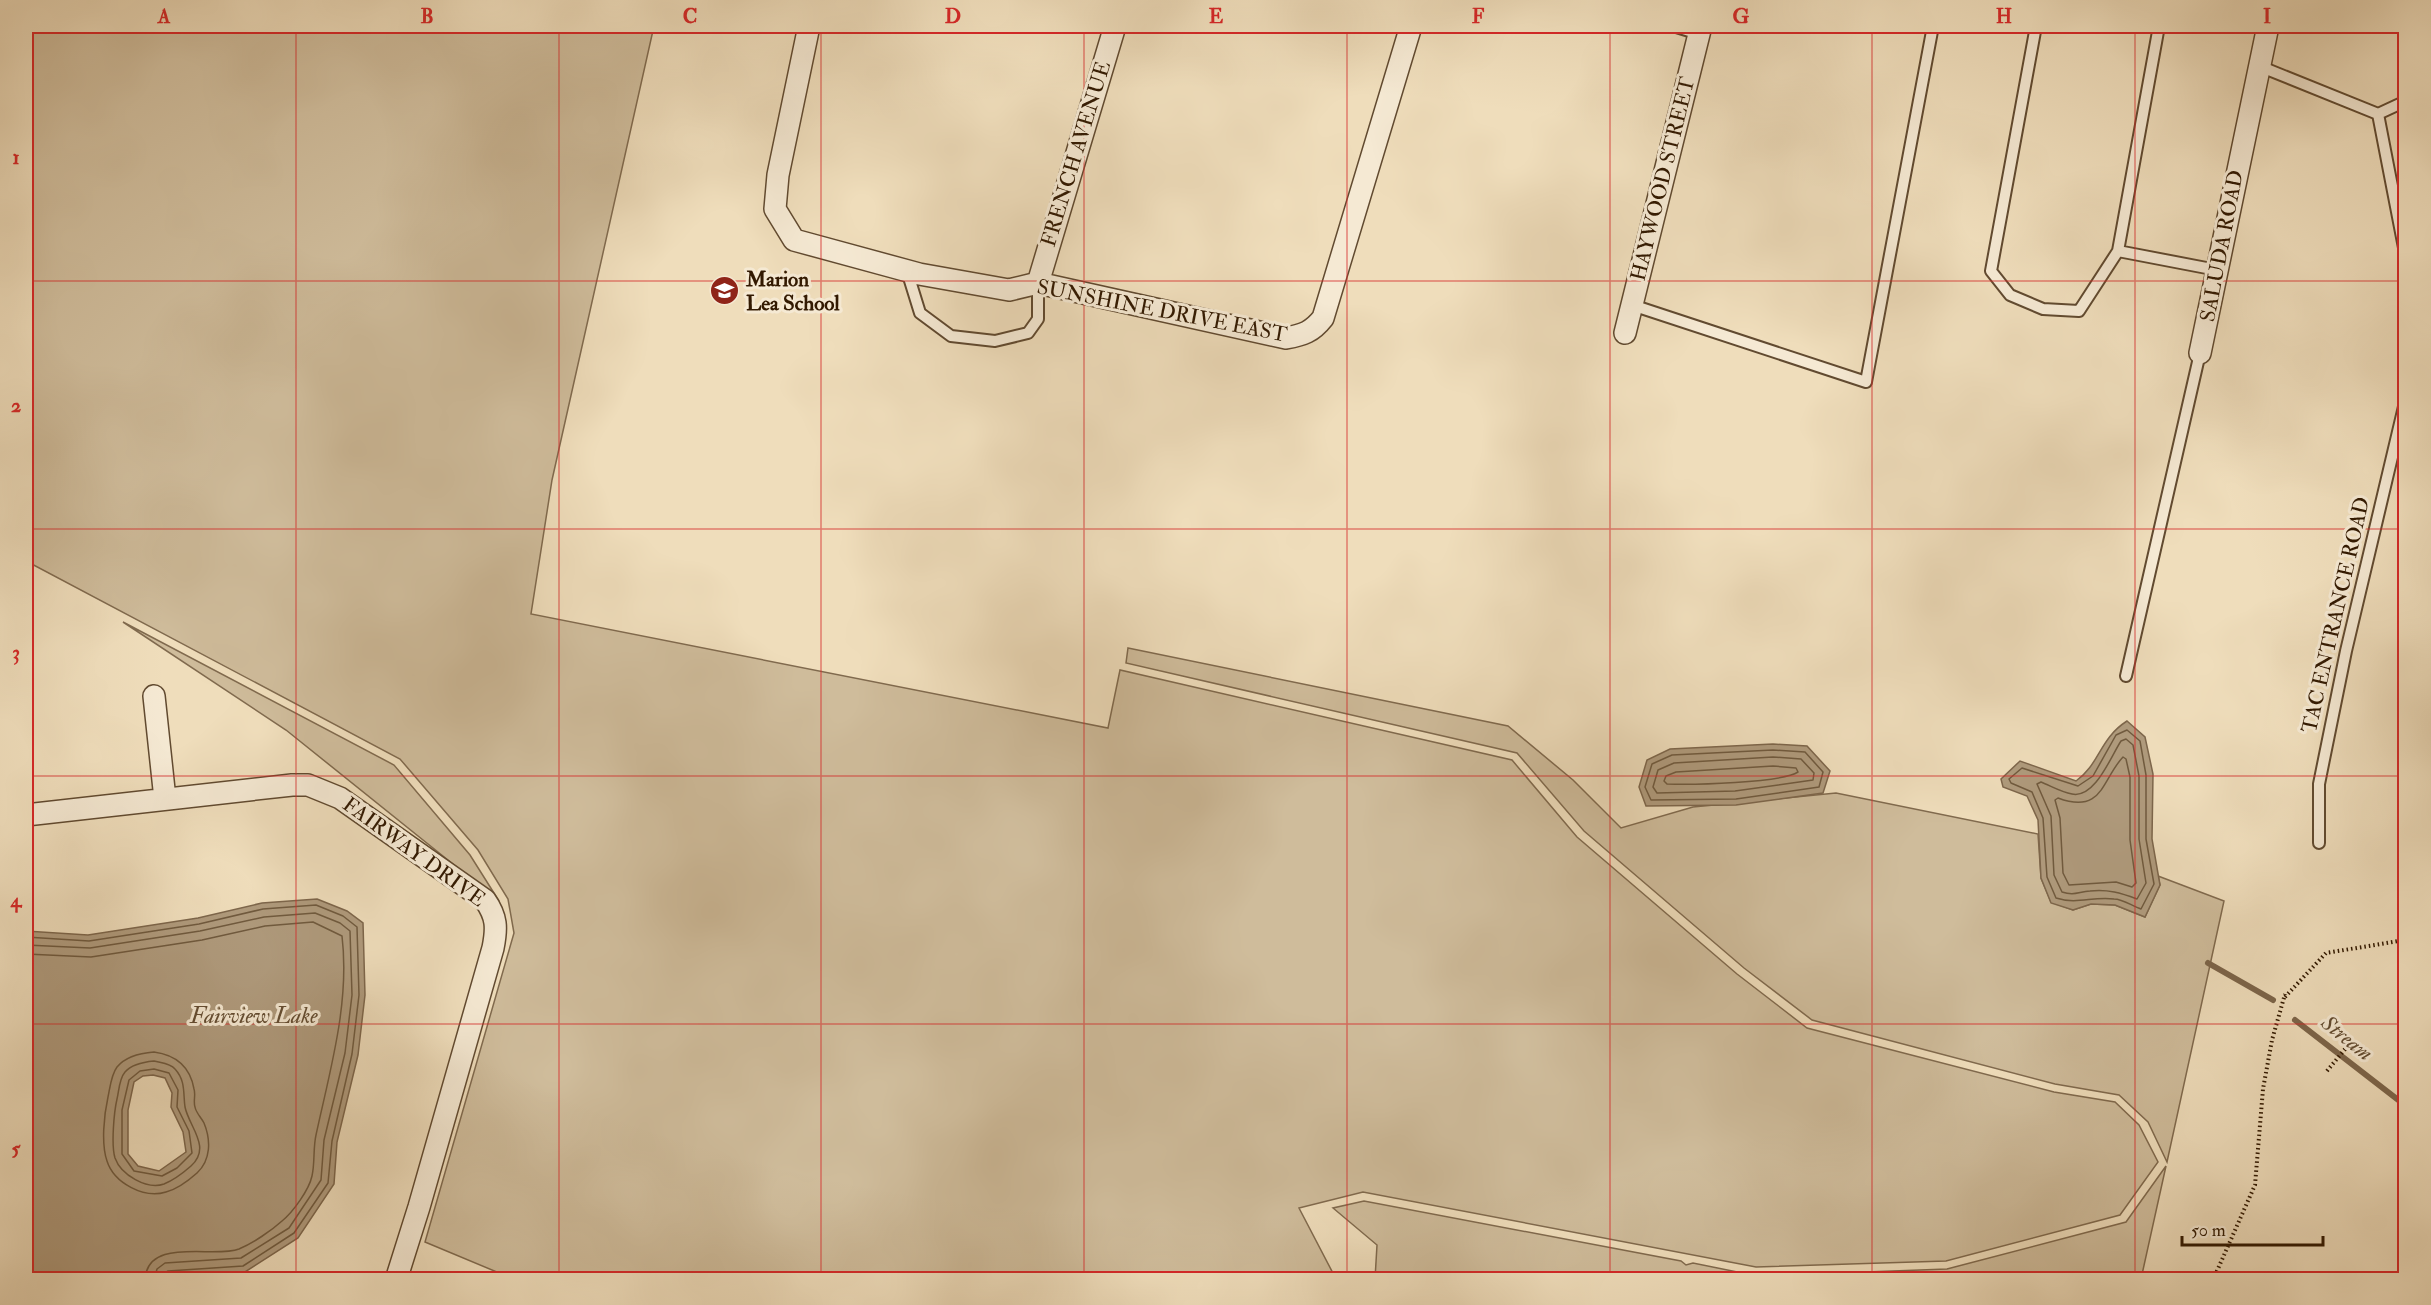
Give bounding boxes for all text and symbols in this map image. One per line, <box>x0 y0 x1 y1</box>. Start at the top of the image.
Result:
text: A <box>157 4 171 29</box>
text: B <box>420 4 434 29</box>
text: C <box>683 4 697 29</box>
text: D <box>945 4 961 29</box>
text: E <box>1209 4 1224 29</box>
text: F <box>1472 4 1485 29</box>
text: G <box>1733 4 1750 29</box>
text: H <box>1996 4 2012 29</box>
text: I <box>2263 4 2271 29</box>
street label: FRENCH AVENUE <box>1035 58 1117 250</box>
street label: HAYWOOD STREET <box>1625 74 1702 284</box>
text: 1 <box>12 145 20 170</box>
street label: SALUDA ROAD <box>2194 168 2250 324</box>
place label: Marion Lea School <box>745 266 840 317</box>
street label: SUNSHINE DRIVE EAST <box>1035 273 1290 349</box>
school or university icon: Marion Lea School <box>709 275 741 307</box>
text: 2 <box>11 393 21 418</box>
street label: TAC ENTRANCE ROAD <box>2296 494 2376 736</box>
text: 3 <box>12 640 20 665</box>
street label: FAIRWAY DRIVE <box>337 791 491 913</box>
text: 4 <box>10 888 23 913</box>
water label: Fairview Lake <box>189 1002 318 1030</box>
water label: Stream <box>2315 1008 2379 1067</box>
text: 5 <box>12 1136 22 1161</box>
scale bar <box>2182 1209 2323 1247</box>
text: 50 m <box>2191 1219 2226 1242</box>

